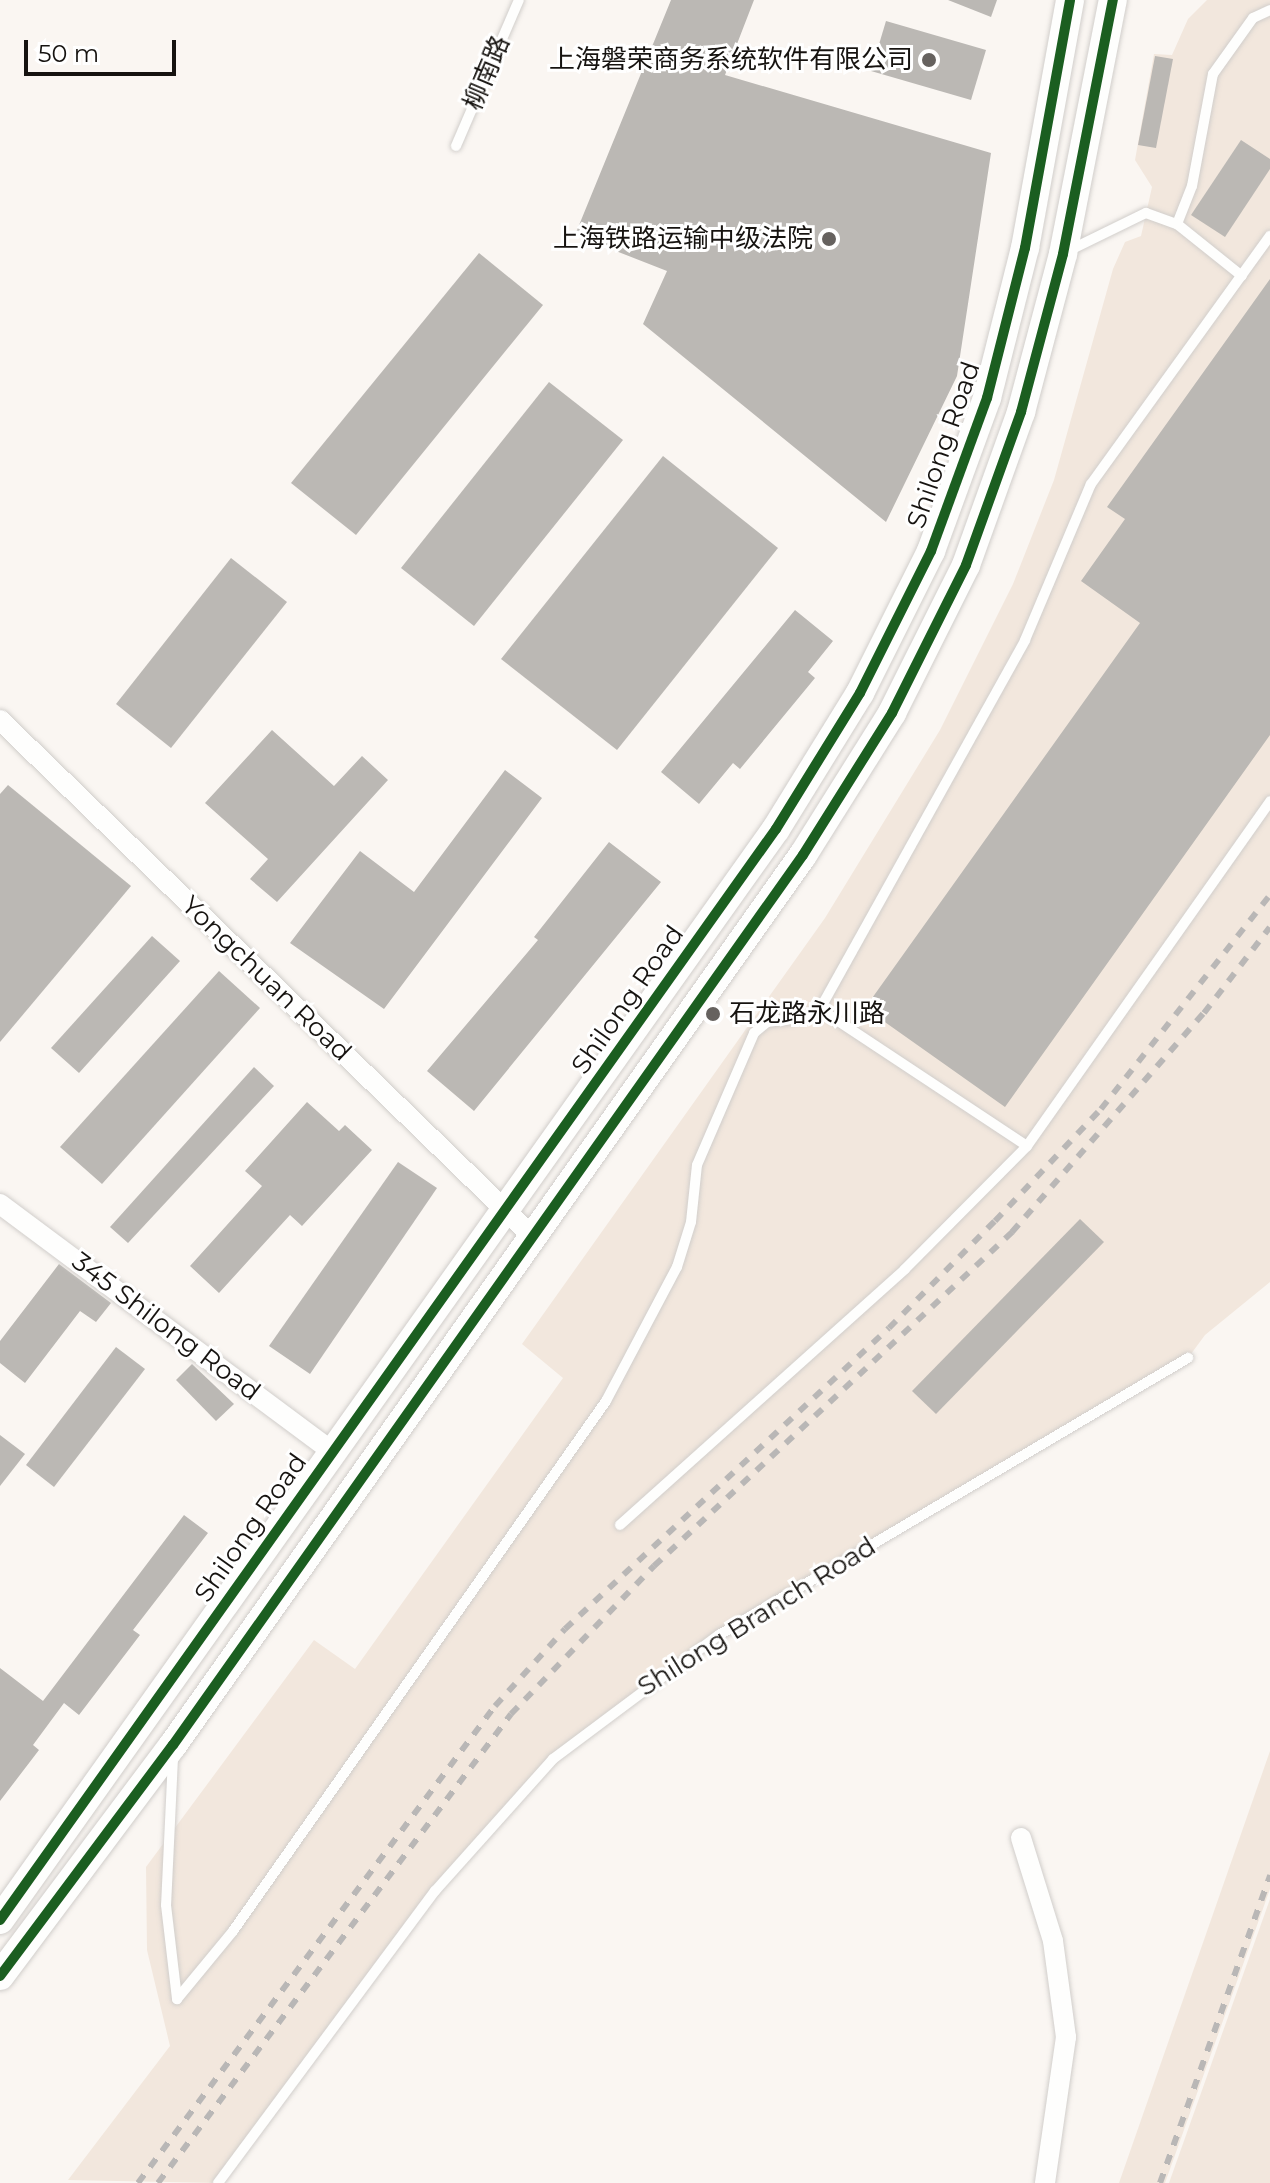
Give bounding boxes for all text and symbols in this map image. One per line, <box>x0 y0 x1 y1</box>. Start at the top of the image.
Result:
scale bar <box>28 24 180 74</box>
street label: 柳南路 <box>457 31 517 115</box>
text: 50 m <box>38 39 99 68</box>
place label: 上海磐荣商务系统软件有限公司 <box>549 44 913 76</box>
marker: 上海磐荣商务系统软件有限公司 <box>920 51 938 69</box>
place label: 上海铁路运输中级法院 <box>553 223 813 255</box>
marker: 上海铁路运输中级法院 <box>820 230 838 248</box>
street label: Shilong Road <box>901 358 987 532</box>
street label: Yongchuan Road <box>175 890 357 1068</box>
street label: Shilong Road <box>565 920 691 1080</box>
place label: 石龙路永川路 <box>729 998 885 1030</box>
marker: 石龙路永川路 <box>704 1005 722 1023</box>
street label: 345 Shilong Road <box>66 1246 266 1408</box>
street label: Shilong Road <box>188 1448 314 1608</box>
street label: Shilong Branch Road <box>632 1531 882 1703</box>

